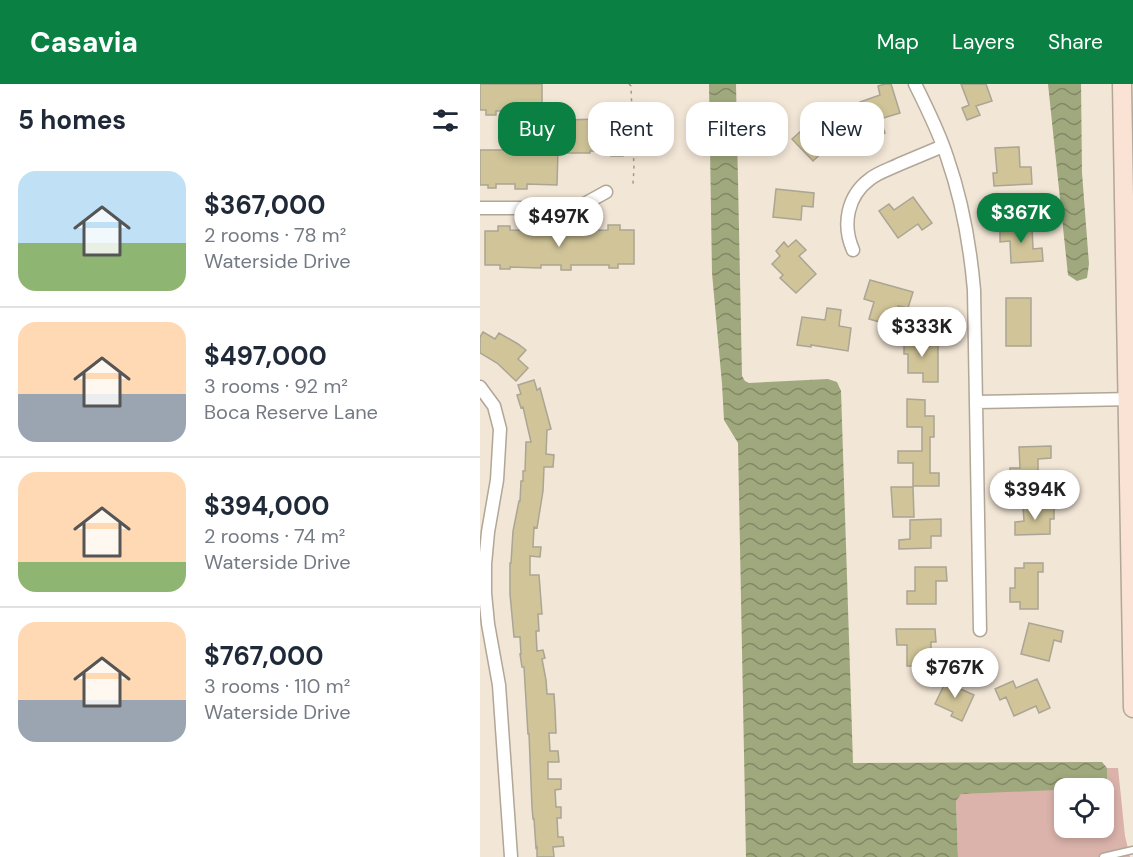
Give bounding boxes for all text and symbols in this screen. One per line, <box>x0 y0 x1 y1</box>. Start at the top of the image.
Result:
text: Casavia <box>30 24 138 61</box>
text: Map <box>877 28 919 56</box>
text: Layers <box>952 28 1015 56</box>
text: Share <box>1048 28 1103 56</box>
chip: Buy <box>498 102 576 156</box>
chip: Rent <box>588 102 674 156</box>
chip: Filters <box>686 102 788 156</box>
chip: New <box>800 102 884 156</box>
text: 5 homes <box>18 103 126 137</box>
icon: filters <box>429 104 462 137</box>
text: $367,000 <box>204 188 326 222</box>
pin: $367K <box>979 193 1063 244</box>
icon: home <box>66 195 138 267</box>
pin: $497K <box>517 197 601 248</box>
text: $367K <box>991 199 1051 225</box>
text: $497K <box>528 203 590 229</box>
text: 2 rooms · 78 m² <box>204 222 346 248</box>
text: Waterside Drive <box>204 248 351 274</box>
pin: $333K <box>880 307 964 358</box>
text: $333K <box>891 313 953 339</box>
text: $497,000 <box>204 339 327 373</box>
icon: home <box>66 346 138 418</box>
text: 3 rooms · 92 m² <box>204 373 348 399</box>
text: Boca Reserve Lane <box>204 399 378 425</box>
pin: $394K <box>993 470 1077 521</box>
text: $394K <box>1004 476 1066 502</box>
text: $394,000 <box>204 489 329 523</box>
icon: home <box>66 496 138 568</box>
text: 2 rooms · 74 m² <box>204 523 345 549</box>
text: Waterside Drive <box>204 549 351 575</box>
text: $767,000 <box>204 639 324 673</box>
icon: home <box>66 646 138 718</box>
pin: $767K <box>913 648 997 699</box>
text: $767K <box>926 654 984 680</box>
text: 3 rooms · 110 m² <box>204 673 350 699</box>
text: Waterside Drive <box>204 699 351 725</box>
map controls <box>1054 778 1114 838</box>
button: locate <box>1054 778 1114 838</box>

